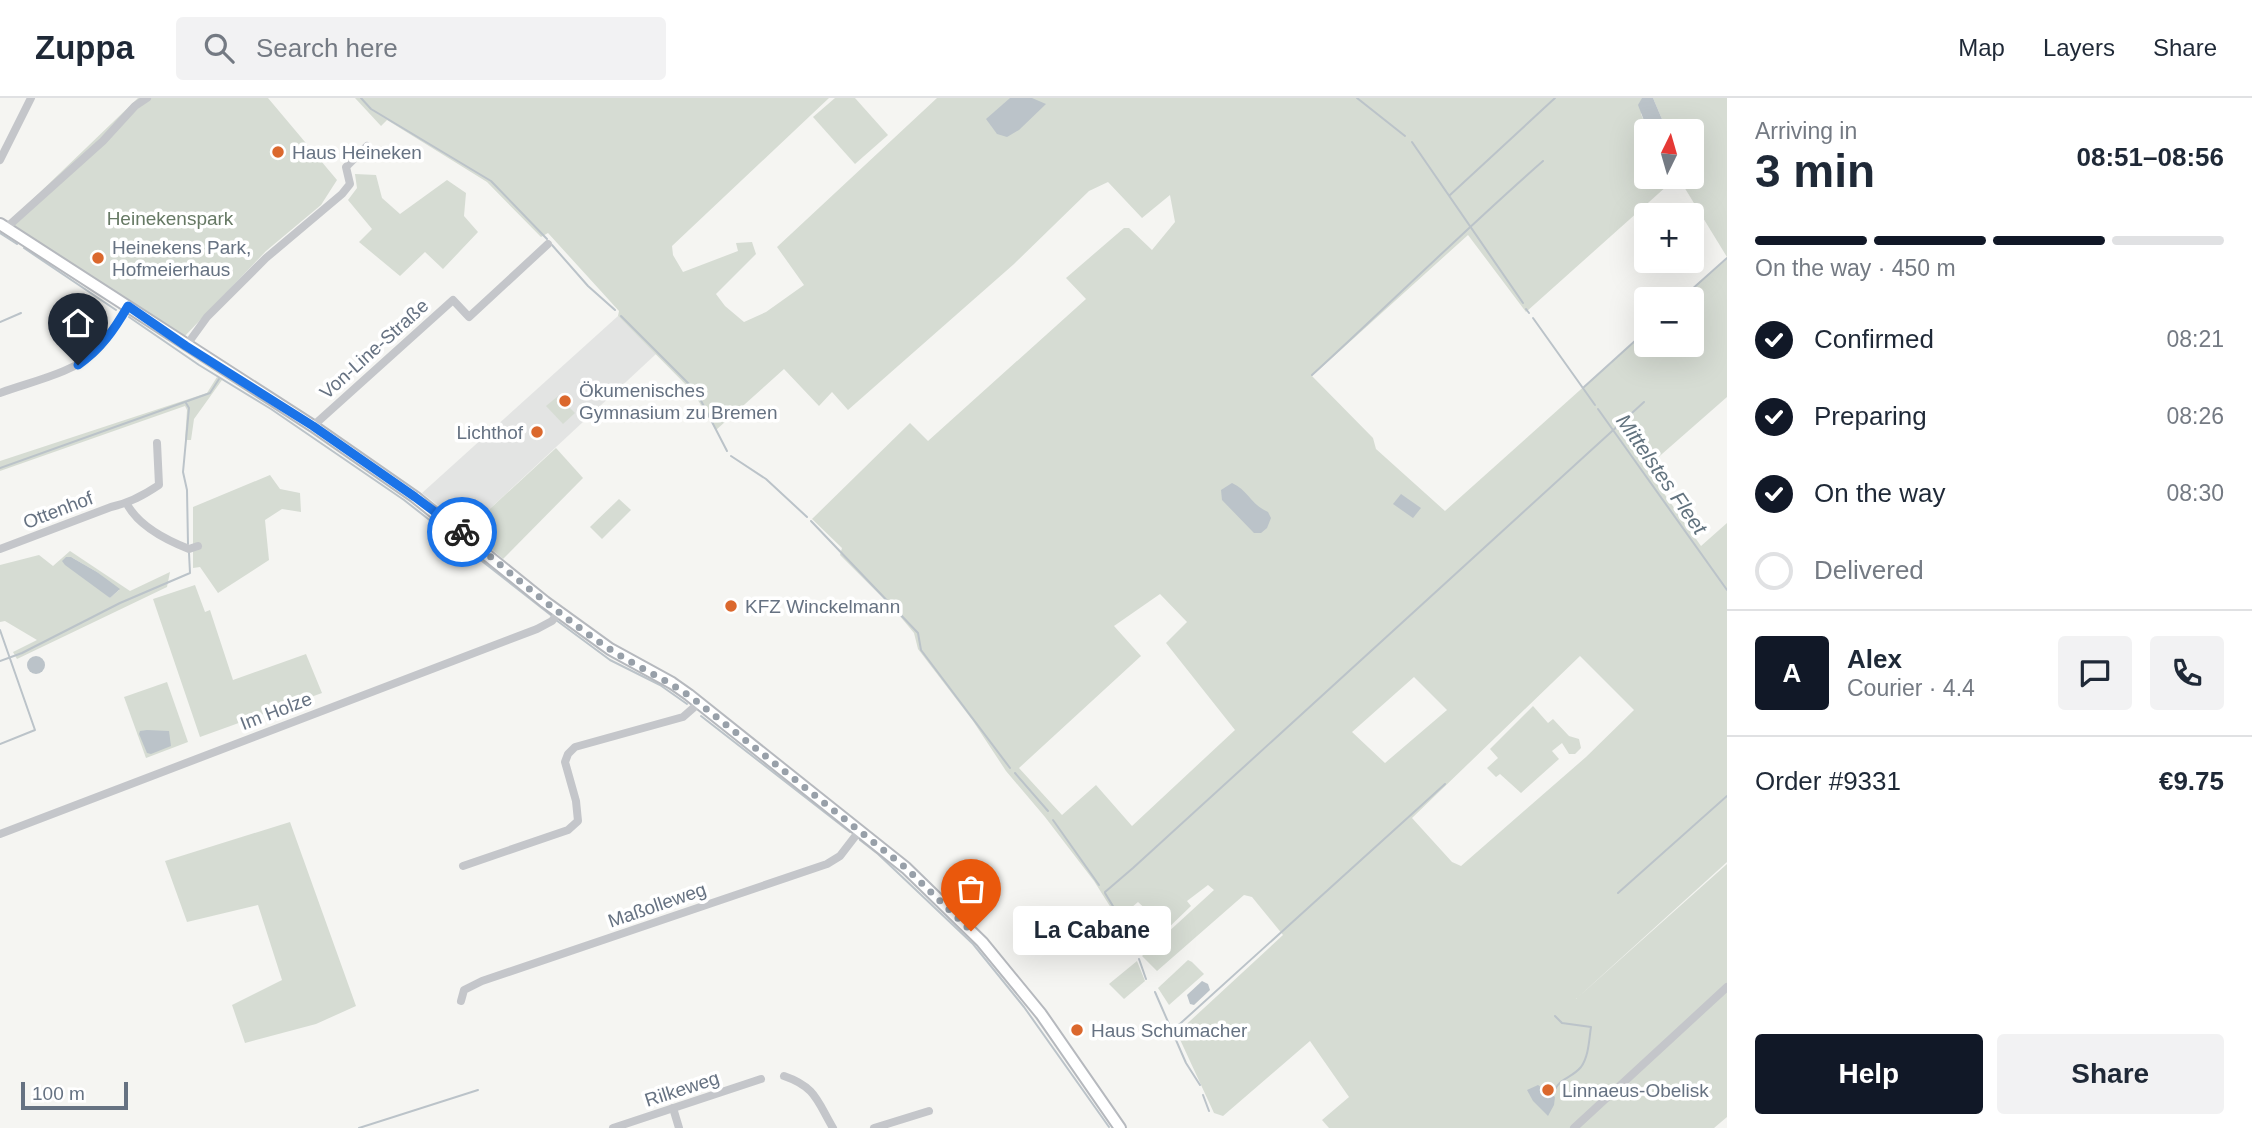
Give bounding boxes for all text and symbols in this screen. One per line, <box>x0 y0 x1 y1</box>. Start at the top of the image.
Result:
search box <box>176 17 666 80</box>
text: Zuppa <box>35 29 134 66</box>
icon: search <box>200 29 238 67</box>
text: Search here <box>256 33 398 63</box>
text: Map <box>1958 34 2005 61</box>
text: Layers <box>2043 34 2115 61</box>
text: Share <box>2153 34 2217 61</box>
text: Arriving in <box>1755 118 1857 144</box>
north arrow <box>1634 119 1704 189</box>
map controls <box>1634 119 1704 357</box>
place label: Haus Heineken <box>292 142 422 163</box>
text: 08:51–08:56 <box>2077 142 2224 172</box>
marker: Haus Heineken <box>270 144 286 160</box>
text: 3 min <box>1755 145 1875 197</box>
button: + <box>1634 203 1704 273</box>
park label: Heinekenspark <box>107 208 234 229</box>
place label: Heinekens Park, Hofmeierhaus <box>112 237 251 280</box>
marker: Heinekens Park, Hofmeierhaus <box>90 250 106 266</box>
text: On the way · 450 m <box>1755 255 1956 281</box>
button: − <box>1634 287 1704 357</box>
pin <box>48 293 108 365</box>
street label: Von-Line-Straße <box>316 295 432 403</box>
icon: home <box>59 304 97 342</box>
icon: check <box>1755 321 1793 359</box>
text: Confirmed <box>1814 324 1934 354</box>
text: 08:21 <box>2166 326 2224 352</box>
place label: Ökumenisches Gymnasium zu Bremen <box>579 380 778 423</box>
marker: Ökumenisches Gymnasium zu Bremen <box>557 393 573 409</box>
icon: check <box>1755 398 1793 436</box>
text: Preparing <box>1814 401 1927 431</box>
text: 08:26 <box>2166 403 2224 429</box>
water label: Mittelstes Fleet <box>1612 410 1713 539</box>
place label: Lichthof <box>456 422 524 443</box>
marker: Lichthof <box>529 424 545 440</box>
icon: check <box>1755 475 1793 513</box>
text: On the way <box>1814 478 1946 508</box>
text: 08:30 <box>2166 480 2224 506</box>
street label: Ottenhof <box>20 487 96 533</box>
courier <box>427 497 497 567</box>
icon: bike <box>443 513 481 551</box>
text: Delivered <box>1814 555 1924 585</box>
place label: KFZ Winckelmann <box>745 596 900 617</box>
marker: KFZ Winckelmann <box>723 598 739 614</box>
button: chat <box>2058 636 2132 710</box>
button: phone <box>2150 636 2224 710</box>
text: Alex <box>1847 644 1902 674</box>
text: A <box>1783 658 1801 688</box>
text: Courier · 4.4 <box>1847 675 1975 701</box>
street label: Im Holze <box>237 688 315 734</box>
text: Order #9331 <box>1755 766 1901 796</box>
text: €9.75 <box>2159 766 2224 796</box>
pin <box>941 859 1001 931</box>
icon: bag <box>952 870 990 908</box>
street label: Maßolleweg <box>605 878 709 932</box>
callout: La Cabane <box>1013 906 1170 956</box>
text: La Cabane <box>1034 917 1150 943</box>
place label: Haus Schumacher <box>1091 1020 1248 1041</box>
marker: Haus Schumacher <box>1069 1022 1085 1038</box>
button: Help <box>1755 1034 1983 1114</box>
button: Share <box>1997 1034 2224 1114</box>
street label: Rilkeweg <box>642 1067 722 1111</box>
scale bar <box>21 1079 128 1111</box>
place label: Linnaeus-Obelisk <box>1562 1080 1709 1101</box>
marker: Linnaeus-Obelisk <box>1540 1082 1556 1098</box>
text: 100 m <box>32 1083 85 1104</box>

